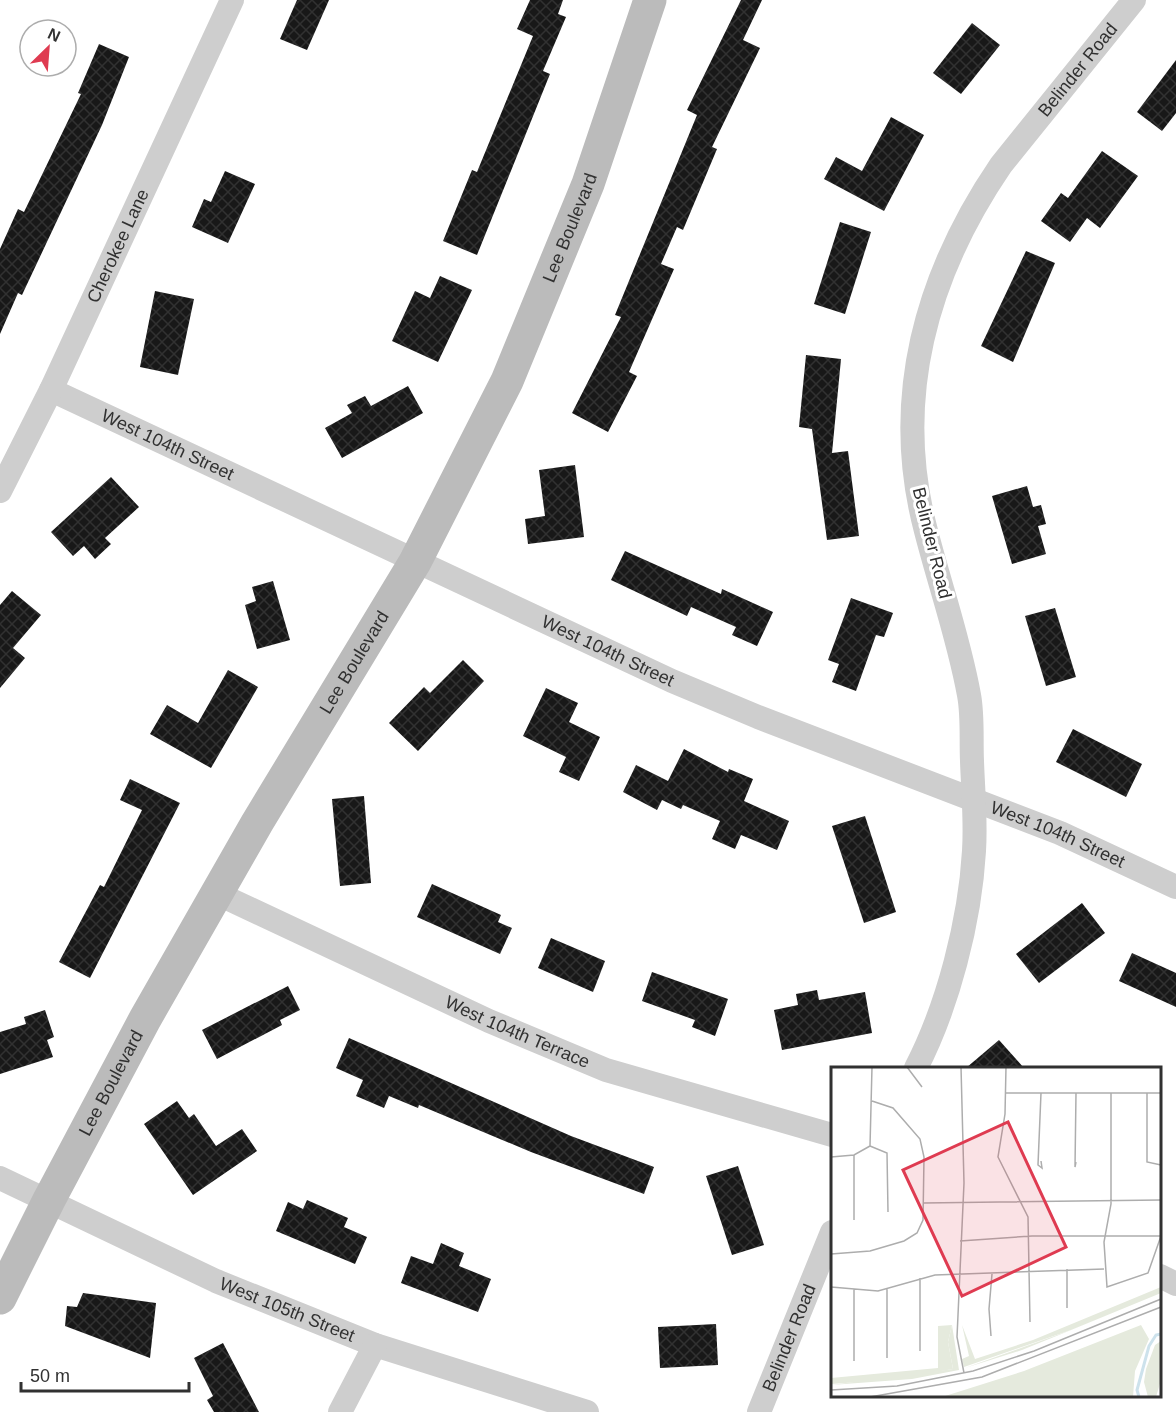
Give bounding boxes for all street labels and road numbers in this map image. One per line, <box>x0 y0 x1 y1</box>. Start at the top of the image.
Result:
street label: Belinder Road <box>1034 19 1121 121</box>
street label: Lee Boulevard <box>539 171 601 285</box>
street label: Cherokee Lane <box>83 186 153 306</box>
street label: West 104th Street <box>98 405 237 484</box>
street label: Belinder Road <box>908 485 956 601</box>
street label: Lee Boulevard <box>316 607 393 717</box>
street label: West 104th Street <box>538 611 677 691</box>
street label: West 104th Street <box>988 797 1128 872</box>
street label: West 104th Terrace <box>442 992 593 1072</box>
street label: Lee Boulevard <box>75 1027 147 1139</box>
street label: West 105th Street <box>217 1273 358 1346</box>
street label: Belinder Road <box>758 1281 820 1395</box>

